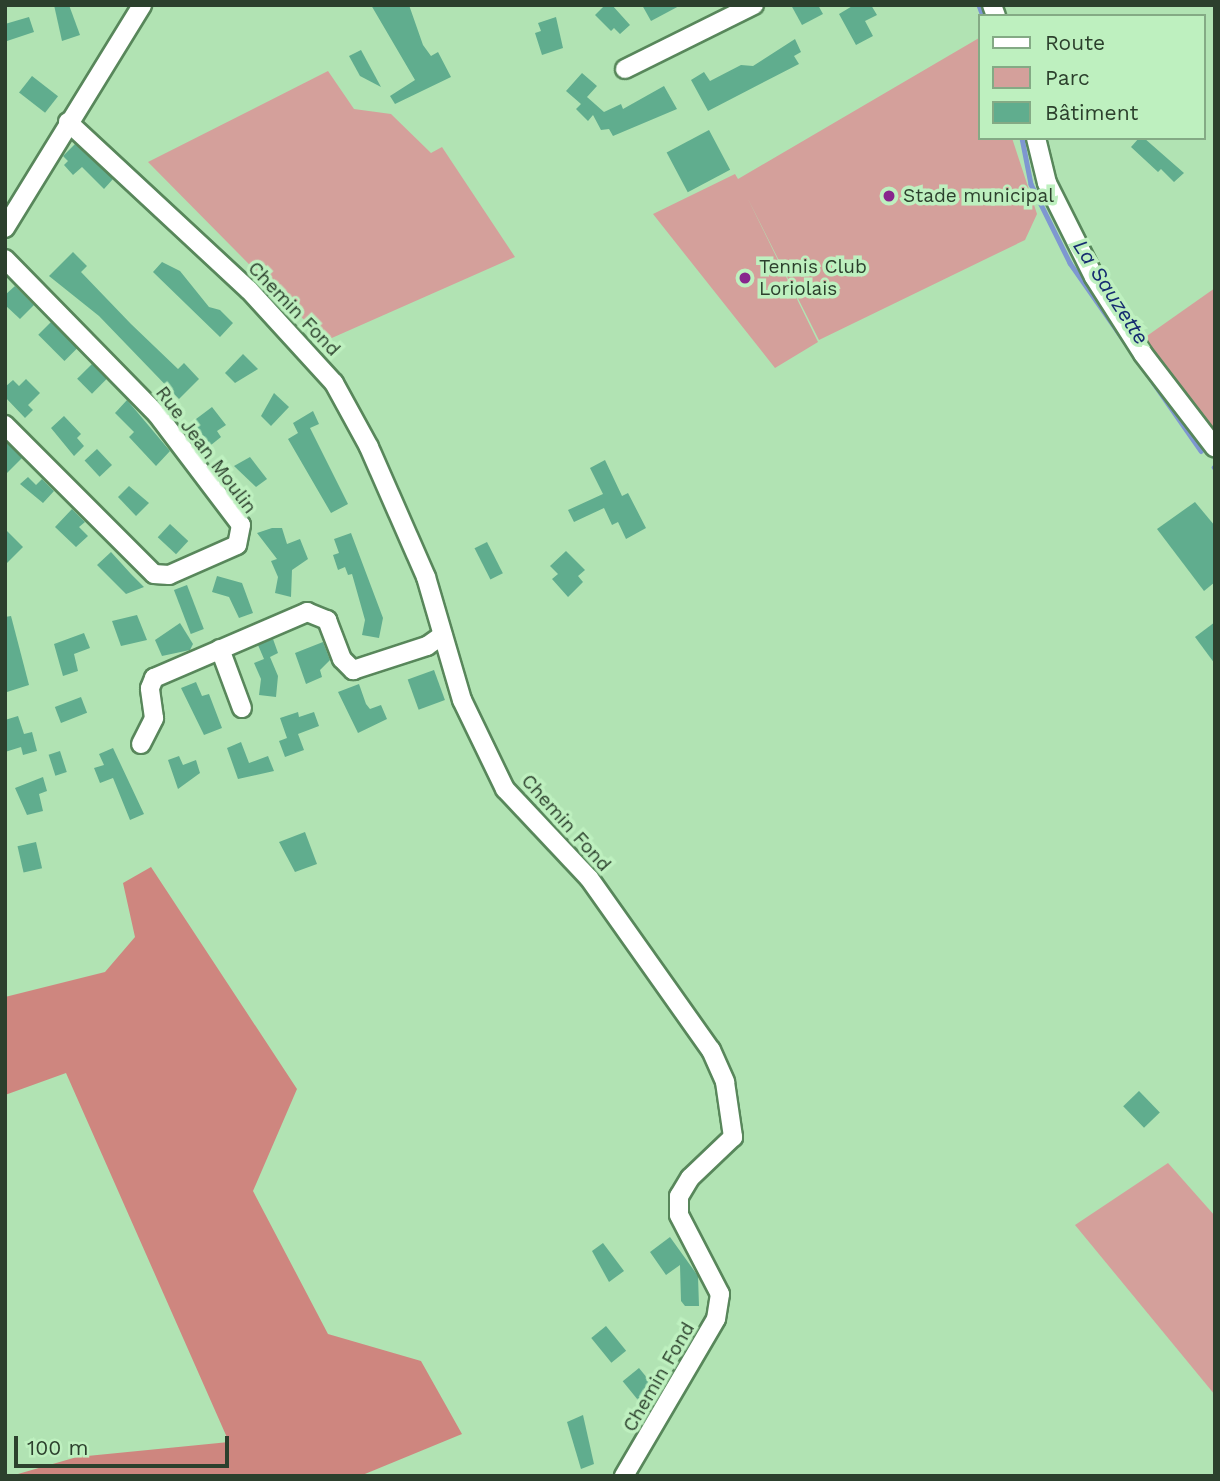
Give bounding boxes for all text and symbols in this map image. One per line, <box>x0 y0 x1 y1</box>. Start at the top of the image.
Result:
legend <box>978 14 1206 140</box>
text: Route <box>1045 30 1105 55</box>
text: Parc <box>1045 65 1090 90</box>
text: Bâtiment <box>1045 100 1138 125</box>
place label: Stade municipal <box>903 185 1054 207</box>
marker: Stade municipal <box>881 188 897 204</box>
water label: La Sauzette <box>1068 235 1154 349</box>
place label: Tennis Club Loriolais <box>759 256 867 300</box>
street label: Chemin Fond <box>243 257 345 361</box>
marker: Tennis Club Loriolais <box>737 270 753 286</box>
street label: Rue Jean Moulin <box>151 382 261 518</box>
street label: Chemin Fond <box>516 770 616 876</box>
street label: Chemin Fond <box>618 1318 700 1436</box>
scale bar <box>18 1422 233 1466</box>
text: 100 m <box>27 1435 89 1460</box>

